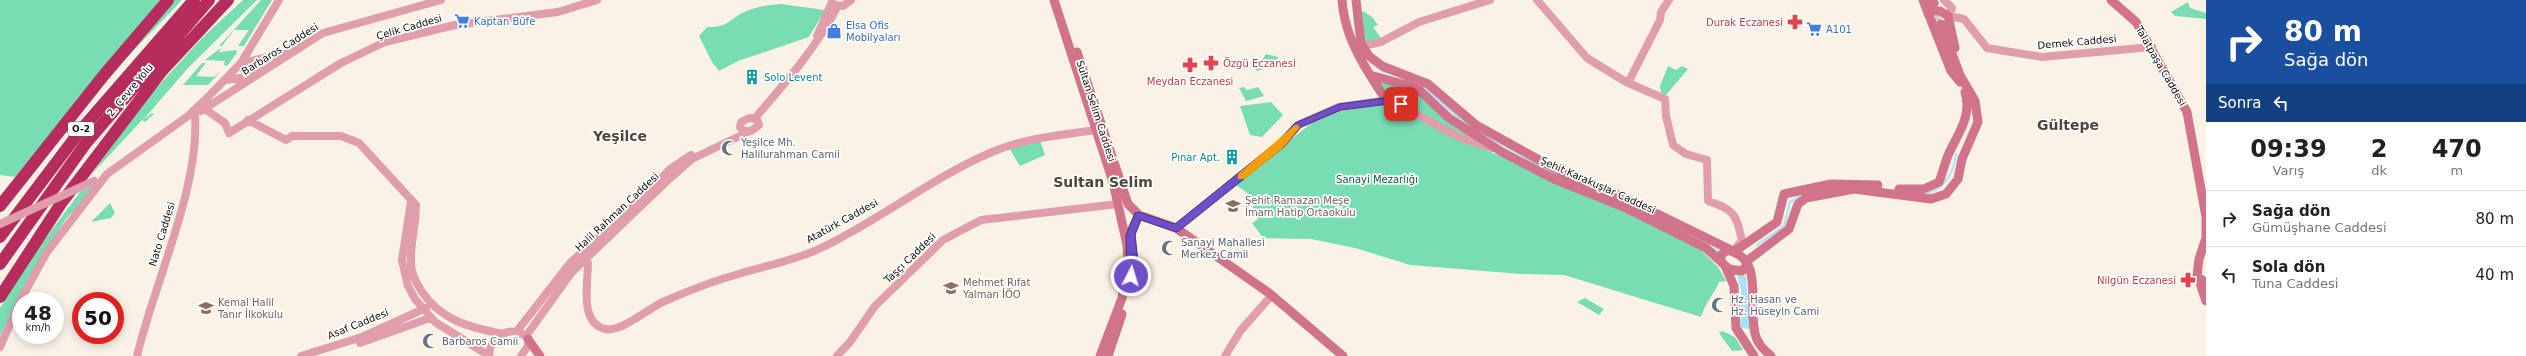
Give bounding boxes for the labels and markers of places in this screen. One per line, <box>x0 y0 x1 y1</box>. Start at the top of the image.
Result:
supermarket icon: Kaptan Büfe <box>453 12 471 30</box>
pharmacy icon: Durak Eczanesi <box>1786 13 1804 31</box>
place label: Kaptan Büfe <box>474 16 535 27</box>
place label: Durak Eczanesi <box>1706 17 1783 28</box>
place label: Elsa Ofis Mobilyaları <box>846 20 901 43</box>
supermarket icon: A101 <box>1805 20 1823 38</box>
shop icon: Elsa Ofis Mobilyaları <box>825 22 843 40</box>
place label: A101 <box>1826 24 1852 35</box>
pharmacy icon: Özgü Eczanesi <box>1202 54 1220 72</box>
pharmacy icon: Meydan Eczanesi <box>1181 56 1199 74</box>
place label: Özgü Eczanesi <box>1223 57 1296 69</box>
building icon: Solo Levent <box>743 68 761 86</box>
place label: Solo Levent <box>764 72 822 83</box>
place label: Meydan Eczanesi <box>1147 76 1233 87</box>
pin <box>1384 87 1418 121</box>
place label: Yeşilce Mh. Halilurahman Camii <box>740 137 840 160</box>
mosque icon: Yeşilce Mh. Halilurahman Camii <box>720 139 738 157</box>
building icon: Pınar Apt. <box>1223 148 1241 166</box>
place label: Pınar Apt. <box>1171 152 1220 163</box>
place label: Şehit Ramazan Meşe İmam Hatip Ortaokulu <box>1245 195 1356 218</box>
school or university icon: Şehit Ramazan Meşe İmam Hatip Ortaokulu <box>1224 197 1242 215</box>
place label: Sanayi Mahallesi Merkez Camii <box>1181 237 1265 260</box>
mosque icon: Sanayi Mahallesi Merkez Camii <box>1160 239 1178 257</box>
pharmacy icon: Nilgün Eczanesi <box>2179 271 2197 289</box>
place label: Nilgün Eczanesi <box>2097 275 2176 286</box>
place label: Mehmet Rıfat Yalman İÖO <box>962 277 1030 300</box>
school or university icon: Mehmet Rıfat Yalman İÖO <box>942 279 960 297</box>
place label: Hz. Hasan ve Hz. Hüseyin Cami <box>1731 294 1819 317</box>
mosque icon: Hz. Hasan ve Hz. Hüseyin Cami <box>1710 296 1728 314</box>
place label: Kemal Halil Tanır İlkokulu <box>217 297 283 320</box>
school or university icon: Kemal Halil Tanır İlkokulu <box>197 299 215 317</box>
mosque icon: Barbaros Camii <box>421 332 439 350</box>
place label: Barbaros Camii <box>442 336 518 347</box>

